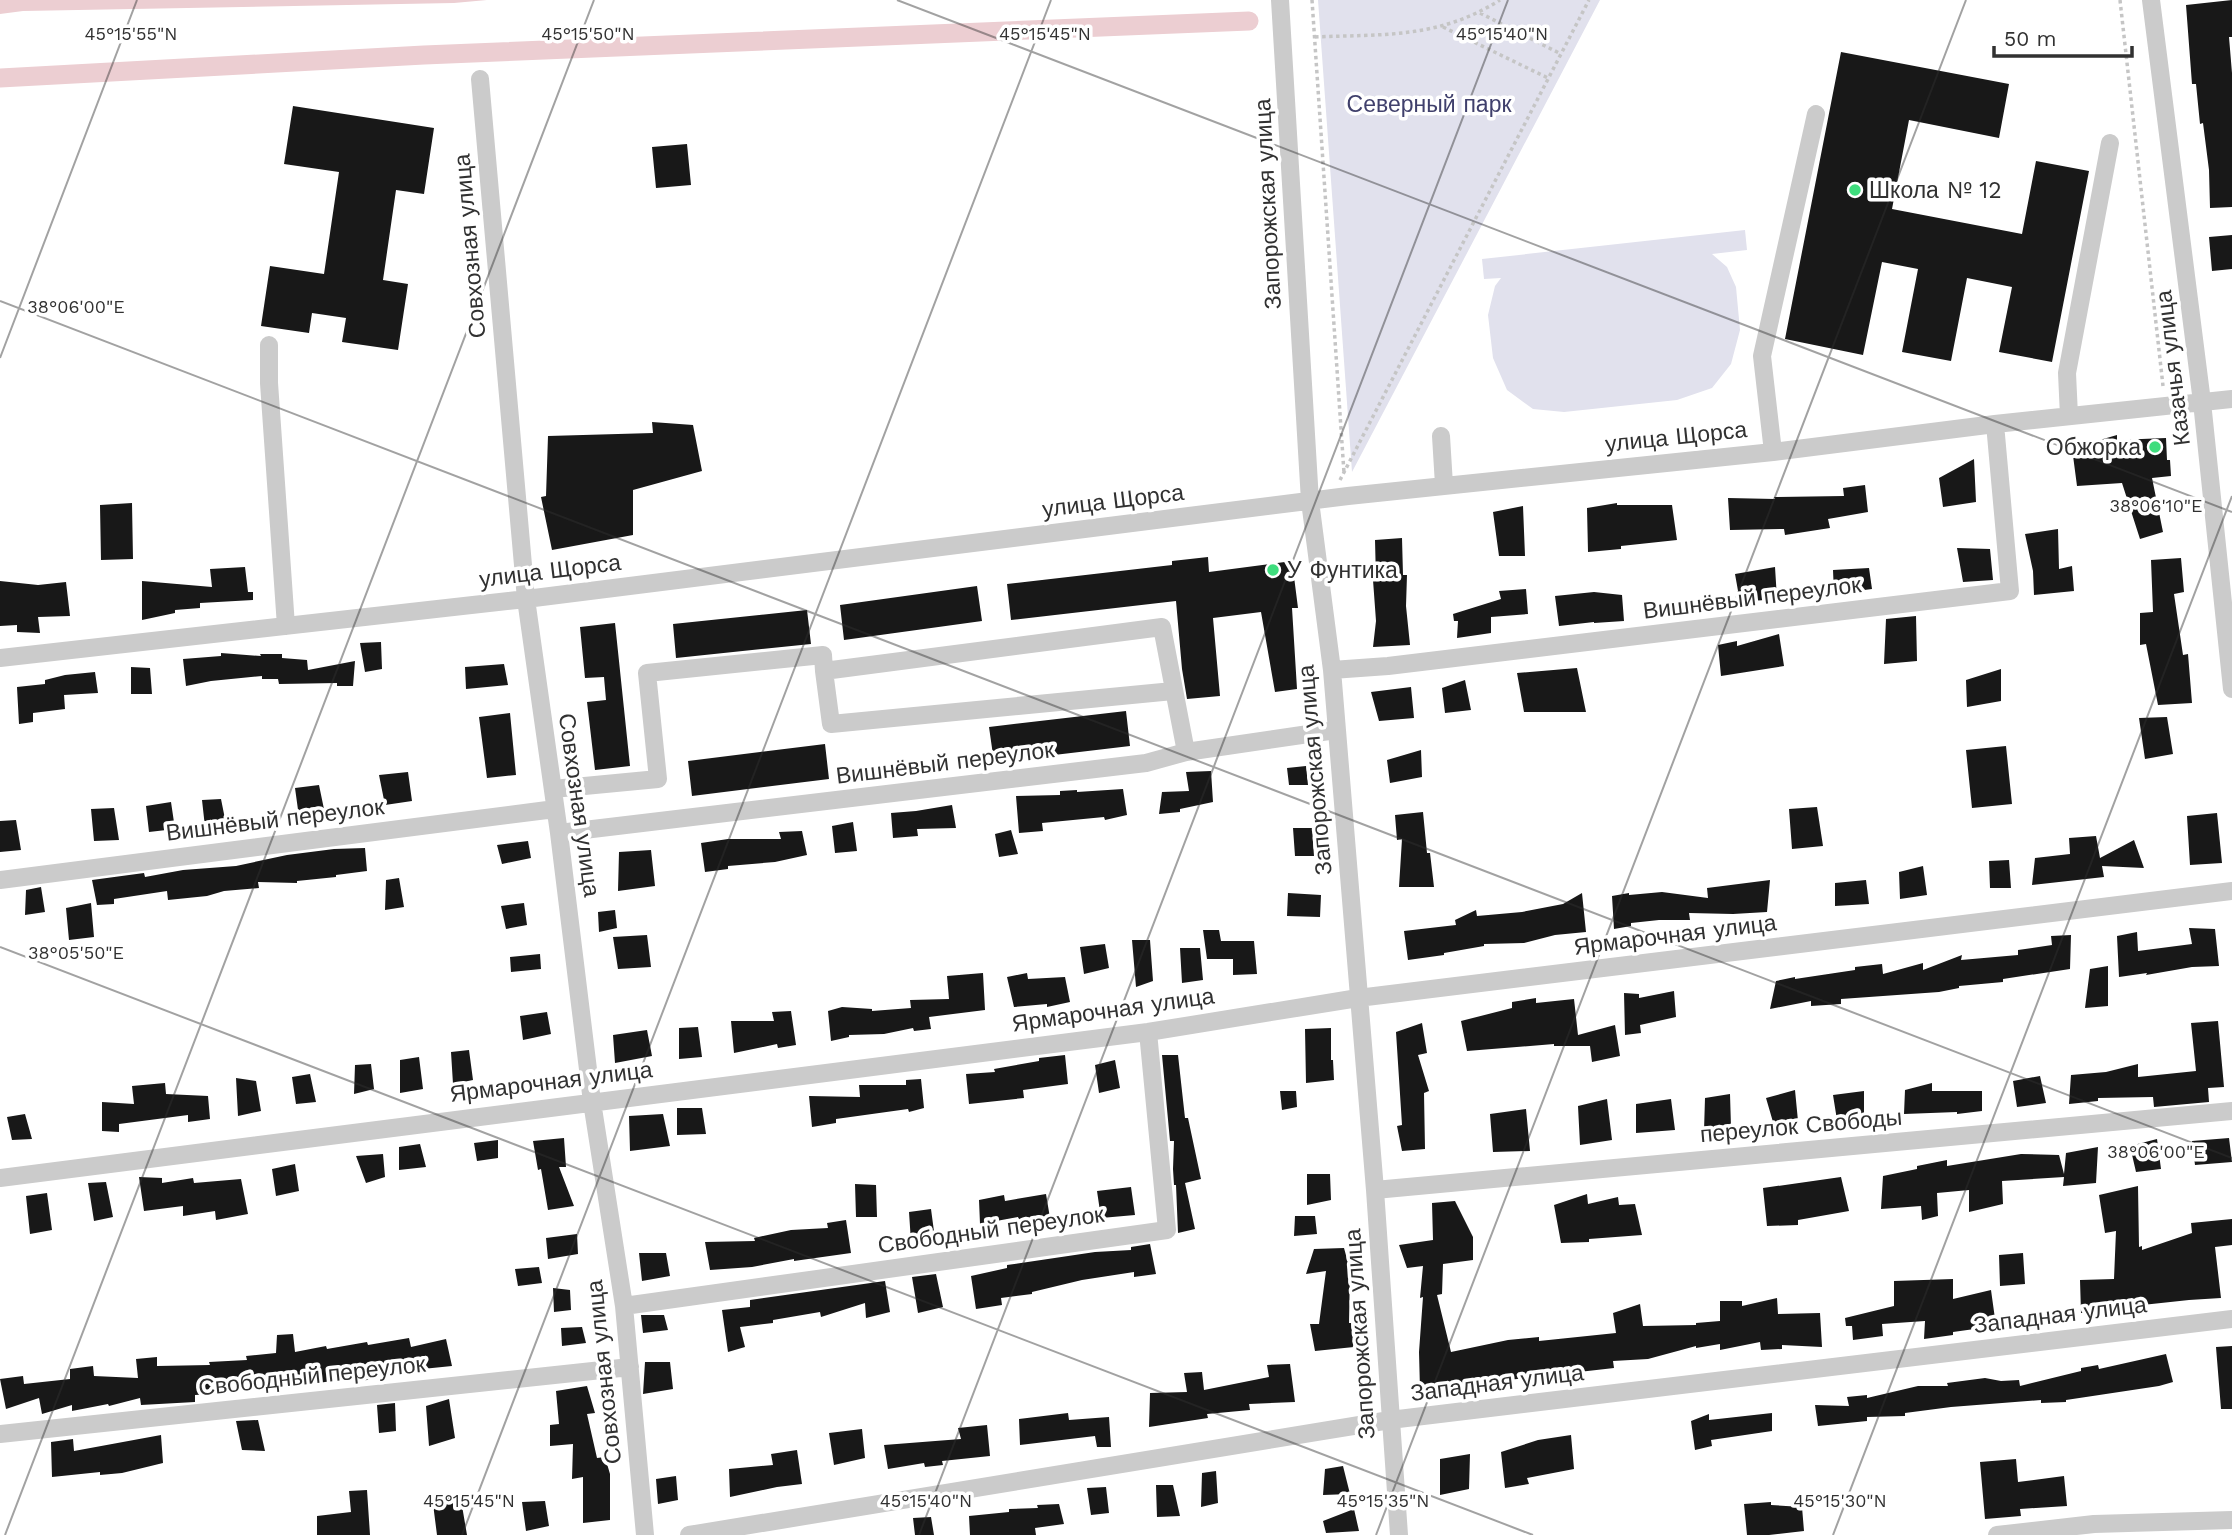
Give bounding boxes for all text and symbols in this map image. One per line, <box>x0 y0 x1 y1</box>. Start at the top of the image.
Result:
scale bar <box>1994 14 2132 58</box>
text: 45°15'55"N <box>85 23 177 44</box>
text: 45°15'50"N <box>541 23 635 44</box>
text: 45°15'45"N <box>999 23 1091 44</box>
text: 45°15'40"N <box>1456 23 1548 44</box>
text: 50 m <box>2004 26 2056 51</box>
park label: Северный парк <box>1347 91 1512 118</box>
street label: Запорожская улица <box>1249 98 1287 310</box>
street label: Совхозная улица <box>448 152 492 339</box>
place label: Школа № 12 <box>1869 177 2002 204</box>
marker: Школа № 12 <box>1847 182 1863 198</box>
street label: Казачья улица <box>2150 289 2196 447</box>
text: 38°06'00"E <box>27 296 125 317</box>
street label: улица Щорса <box>1604 416 1748 458</box>
place label: Обжорка <box>2046 434 2141 461</box>
marker: Обжорка <box>2147 439 2163 455</box>
street label: улица Щорса <box>1041 479 1186 523</box>
text: 38°06'10"E <box>2109 495 2203 516</box>
street label: улица Щорса <box>478 549 623 593</box>
place label: У Фунтика <box>1287 557 1398 584</box>
marker: У Фунтика <box>1265 562 1281 578</box>
street label: Вишнёвый переулок <box>1641 571 1864 625</box>
street label: Запорожская улица <box>1292 664 1338 876</box>
street label: Совхозная улица <box>553 712 605 899</box>
street label: Вишнёвый переулок <box>834 736 1057 790</box>
street label: Вишнёвый переулок <box>164 793 387 847</box>
street label: Ярмарочная улица <box>1572 909 1778 961</box>
text: 38°05'50"E <box>28 942 124 963</box>
street label: Ярмарочная улица <box>1010 982 1216 1038</box>
street label: Ярмарочная улица <box>448 1056 654 1108</box>
street label: переулок Свободы <box>1699 1104 1903 1148</box>
text: 38°06'00"E <box>2107 1141 2205 1162</box>
street label: Свободный переулок <box>876 1201 1107 1259</box>
street label: Запорожская улица <box>1339 1228 1381 1440</box>
street label: Совхозная улица <box>581 1278 627 1465</box>
street label: Западная улица <box>1972 1291 2148 1339</box>
street label: Свободный переулок <box>197 1351 428 1401</box>
street label: Западная улица <box>1409 1359 1585 1407</box>
text: 45°15'45"N <box>423 1490 515 1511</box>
text: 45°15'40"N <box>880 1490 972 1511</box>
text: 45°15'35"N <box>1337 1490 1429 1511</box>
text: 45°15'30"N <box>1793 1490 1887 1511</box>

